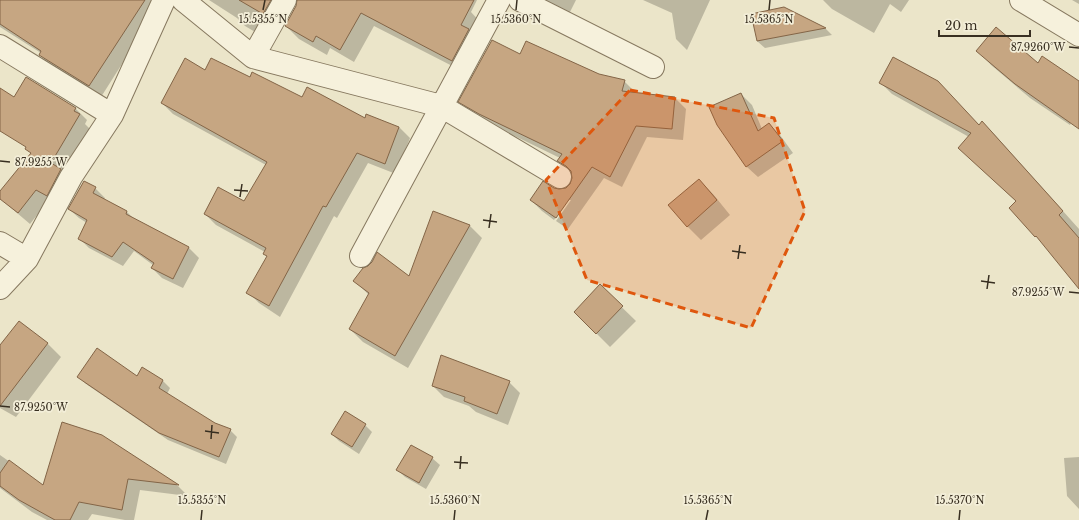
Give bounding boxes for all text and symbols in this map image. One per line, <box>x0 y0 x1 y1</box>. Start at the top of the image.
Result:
scale bar <box>939 12 1030 38</box>
text: 15.5355°N <box>239 13 287 26</box>
text: 15.5360°N <box>491 13 541 26</box>
text: 15.5365°N <box>744 13 794 26</box>
text: 20 m <box>945 18 977 33</box>
text: 87.9260°W <box>1011 41 1065 54</box>
text: 87.9255°W <box>15 156 67 169</box>
text: 87.9255°W <box>1012 286 1064 299</box>
text: 87.9250°W <box>14 401 68 414</box>
text: 15.5355°N <box>178 494 226 507</box>
text: 15.5360°N <box>430 494 480 507</box>
text: 15.5365°N <box>683 494 733 507</box>
text: 15.5370°N <box>935 494 985 507</box>

